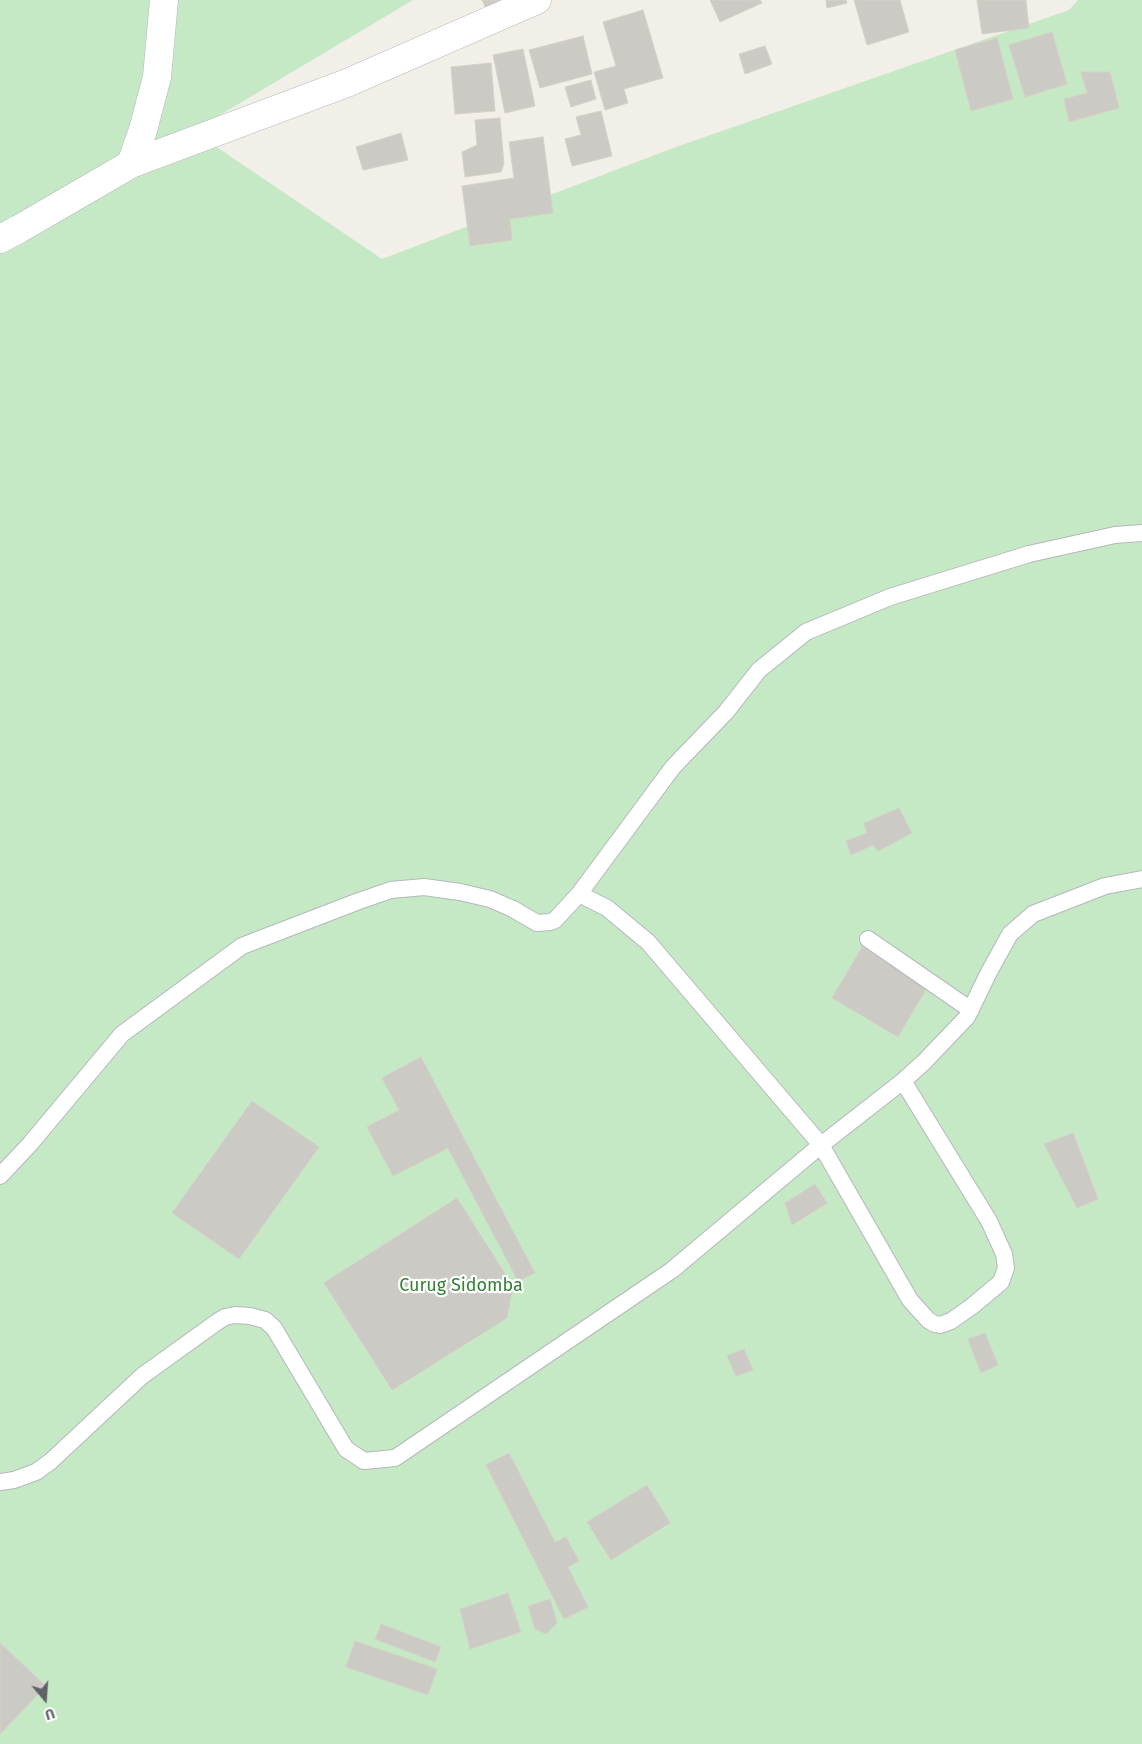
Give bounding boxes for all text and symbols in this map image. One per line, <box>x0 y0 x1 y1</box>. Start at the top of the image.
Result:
park label: Curug Sidomba <box>399 1275 523 1297</box>
north arrow <box>20 1674 70 1724</box>
text: U <box>43 1704 57 1723</box>

